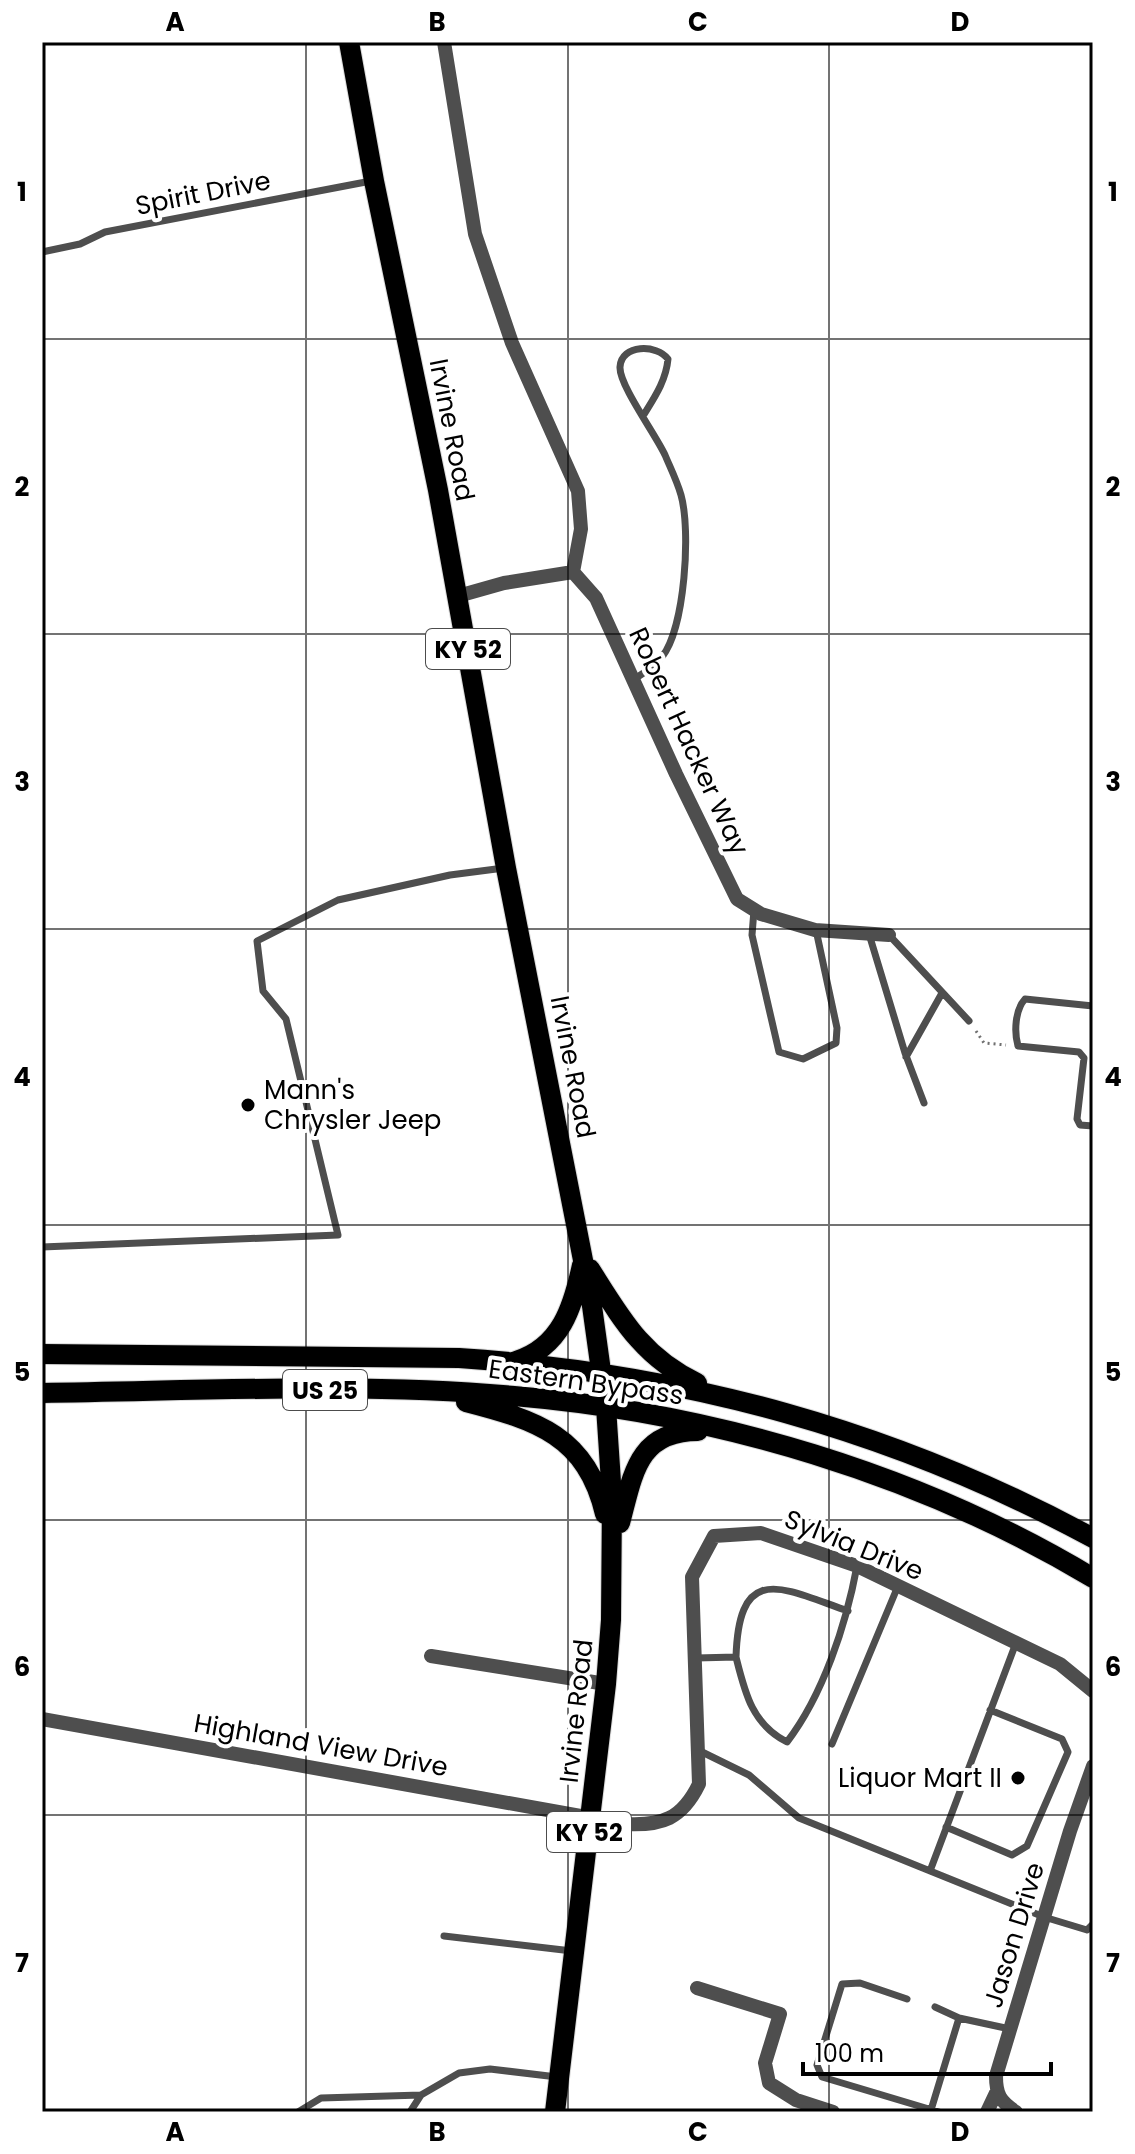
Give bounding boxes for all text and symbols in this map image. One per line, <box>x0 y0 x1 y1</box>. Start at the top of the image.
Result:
text: A <box>165 4 185 40</box>
text: B <box>428 4 446 40</box>
text: C <box>688 4 708 40</box>
text: D <box>951 4 970 40</box>
street label: Spirit Drive <box>132 162 274 224</box>
text: 1 <box>17 174 27 210</box>
text: 1 <box>1108 174 1118 210</box>
street label: Irvine Road <box>421 356 483 504</box>
text: 2 <box>15 469 30 505</box>
text: 2 <box>1106 469 1121 505</box>
street label: Robert Hacker Way <box>620 621 758 861</box>
road number: KY 52 <box>426 629 510 669</box>
text: 3 <box>14 764 30 800</box>
text: 3 <box>1105 764 1121 800</box>
street label: Irvine Road <box>542 993 604 1141</box>
text: 4 <box>13 1059 31 1095</box>
text: 4 <box>1104 1059 1122 1095</box>
place label: Mann's Chrysler Jeep <box>264 1072 441 1138</box>
marker: Mann's Chrysler Jeep <box>239 1096 257 1114</box>
street label: Eastern Bypass <box>486 1351 686 1413</box>
text: 5 <box>14 1354 30 1390</box>
text: 5 <box>1105 1354 1121 1390</box>
road number: US 25 <box>283 1370 367 1410</box>
street label: Sylvia Drive <box>779 1501 929 1589</box>
street label: Irvine Road <box>551 1637 601 1785</box>
text: 6 <box>14 1649 30 1685</box>
text: 6 <box>1105 1649 1121 1685</box>
street label: Highland View Drive <box>191 1705 451 1785</box>
place label: Liquor Mart II <box>838 1760 1002 1796</box>
marker: Liquor Mart II <box>1009 1769 1027 1787</box>
road number: KY 52 <box>547 1812 631 1852</box>
street label: Jason Drive <box>975 1858 1053 2012</box>
text: 7 <box>15 1945 29 1981</box>
text: 7 <box>1106 1945 1120 1981</box>
scale bar <box>803 2026 1051 2076</box>
text: 100 m <box>815 2037 884 2070</box>
text: A <box>165 2114 185 2150</box>
text: B <box>428 2114 446 2150</box>
text: C <box>688 2114 708 2150</box>
text: D <box>951 2114 970 2150</box>

